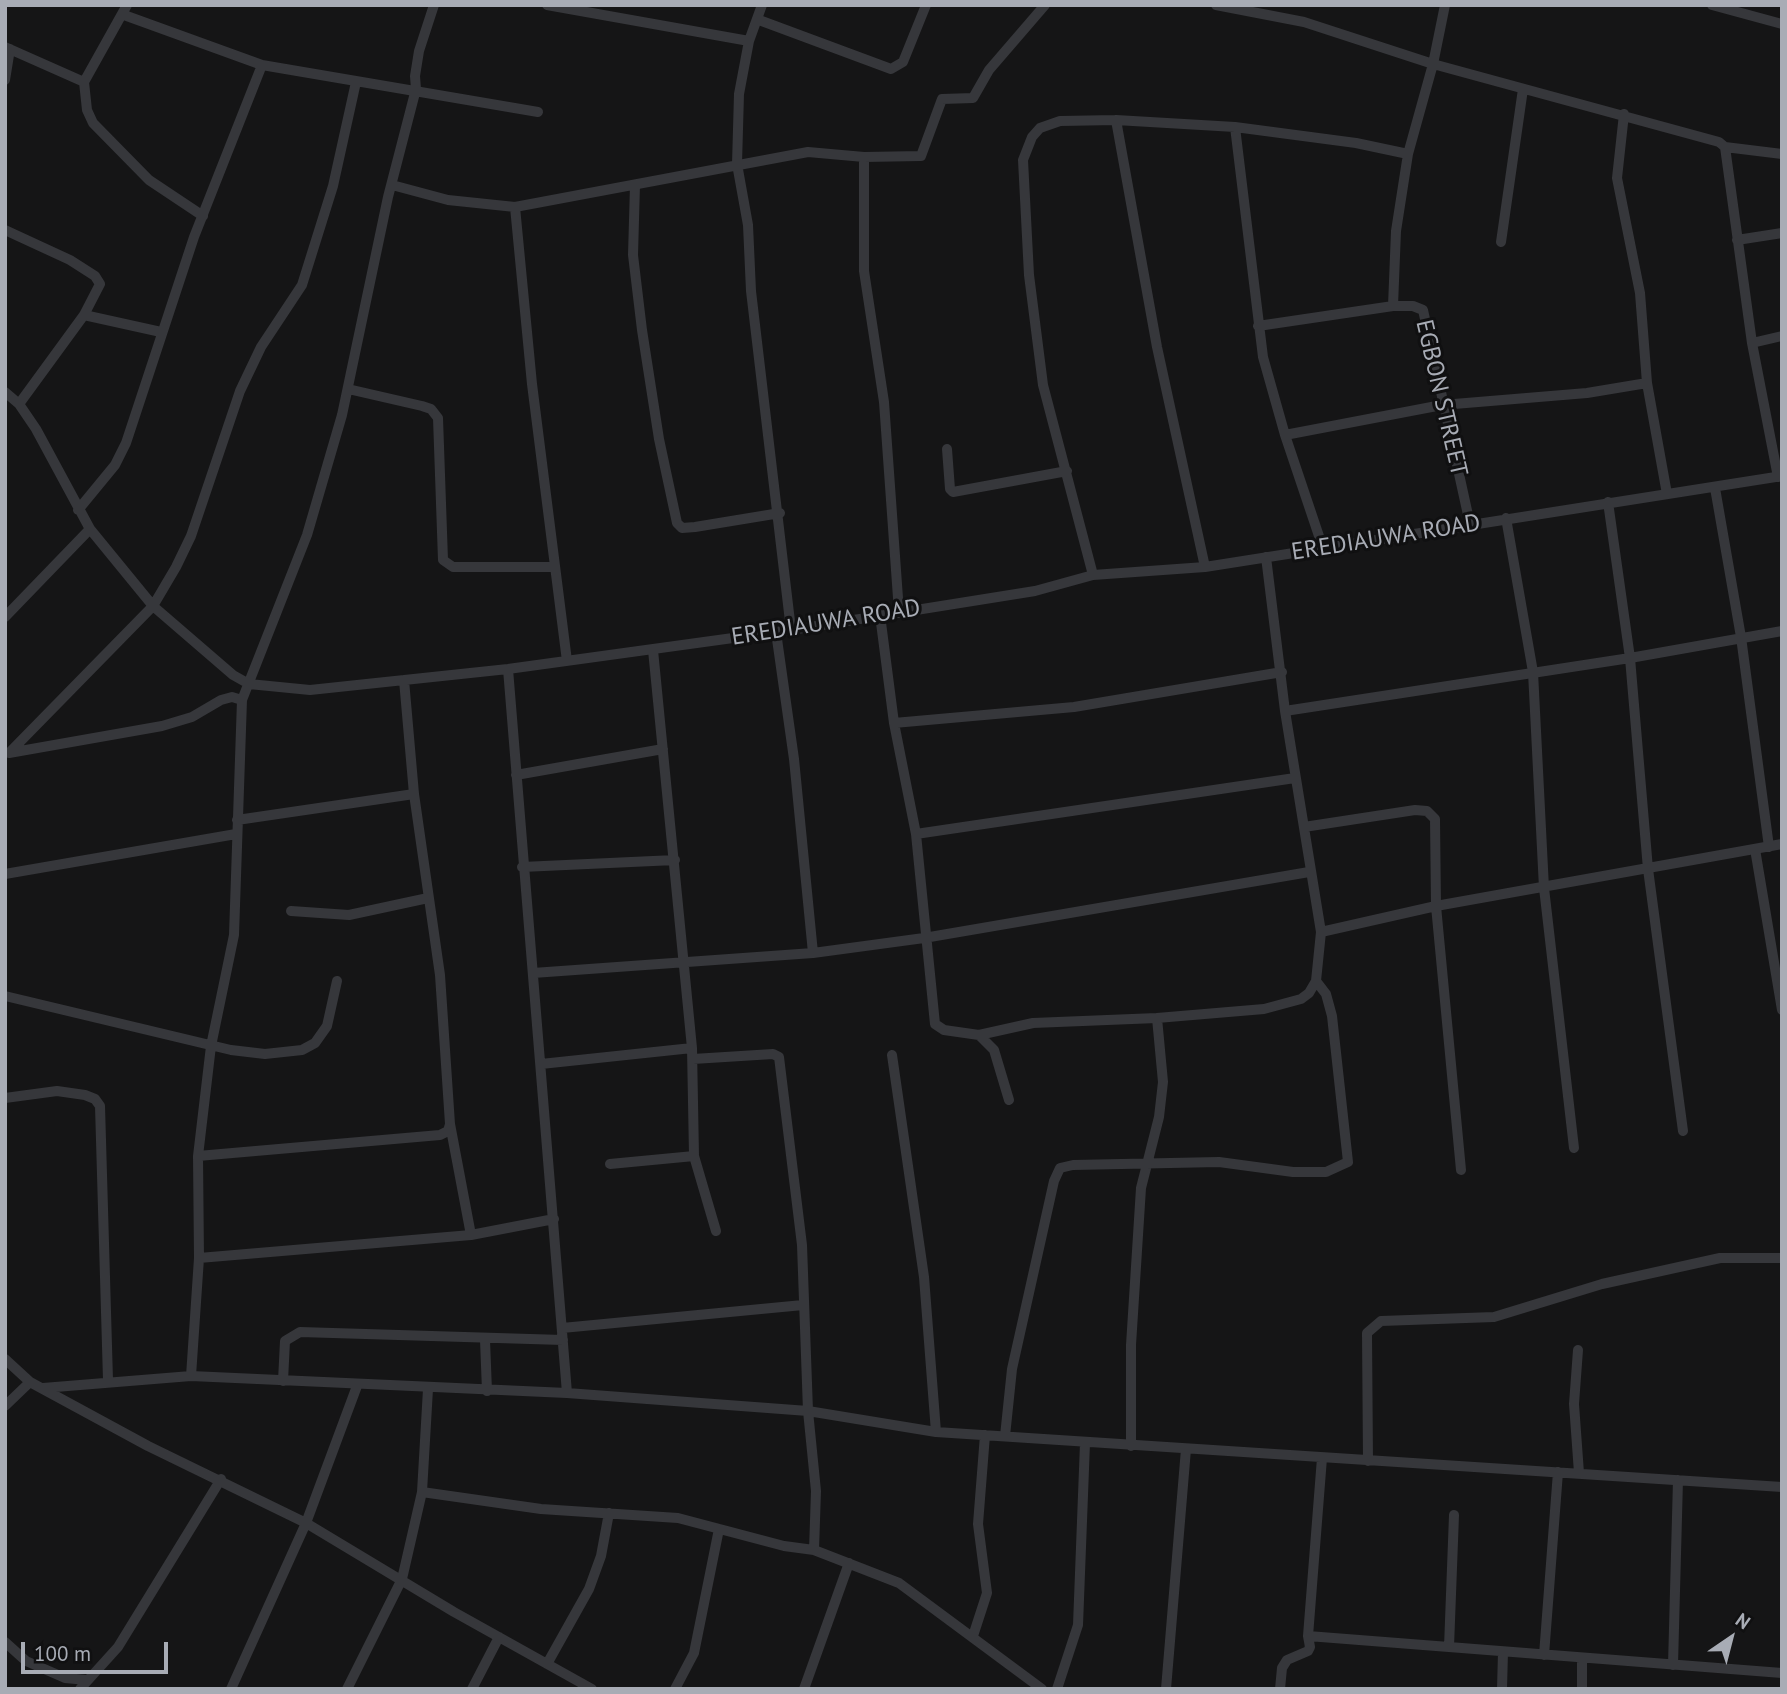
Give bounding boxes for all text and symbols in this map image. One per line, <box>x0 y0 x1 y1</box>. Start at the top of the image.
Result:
street label: EGBON STREET <box>1409 317 1473 479</box>
street label: EREDIAUWA ROAD <box>1290 509 1482 567</box>
street label: EREDIAUWA ROAD <box>730 594 922 652</box>
north arrow <box>1696 1603 1766 1673</box>
text: N <box>1731 1607 1755 1634</box>
scale bar <box>24 1628 172 1672</box>
text: 100 m <box>34 1640 91 1667</box>

